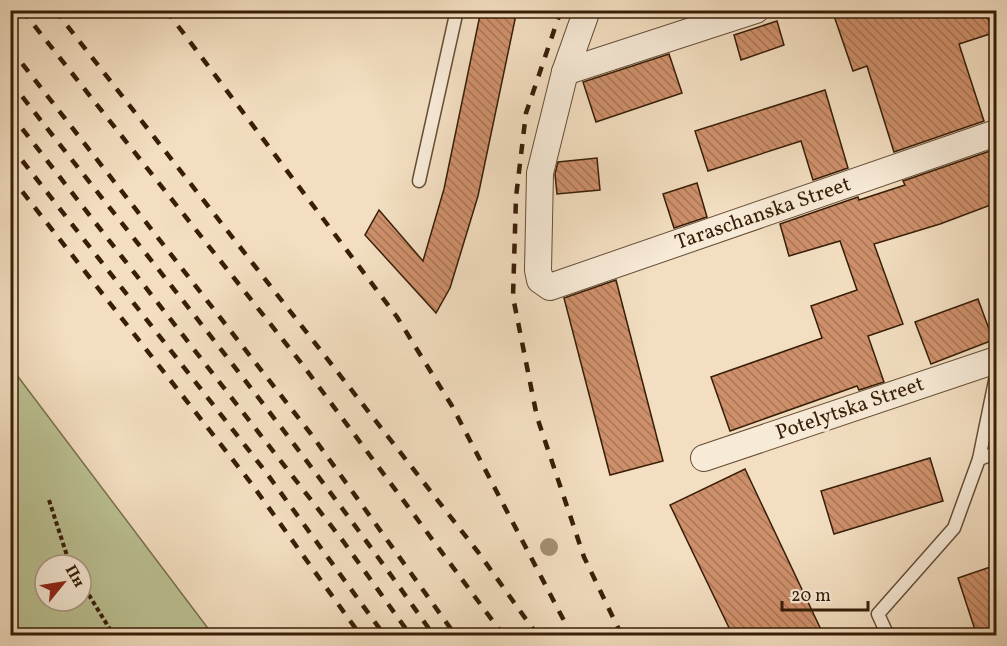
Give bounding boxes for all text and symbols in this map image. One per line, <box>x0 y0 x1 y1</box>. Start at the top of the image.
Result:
street label: Taraschanska Street <box>671 170 855 258</box>
street label: Potelytska Street <box>772 370 928 448</box>
north arrow <box>33 553 93 613</box>
text: Пн <box>59 561 89 592</box>
scale bar <box>782 574 868 612</box>
text: 20 m <box>791 584 831 609</box>

